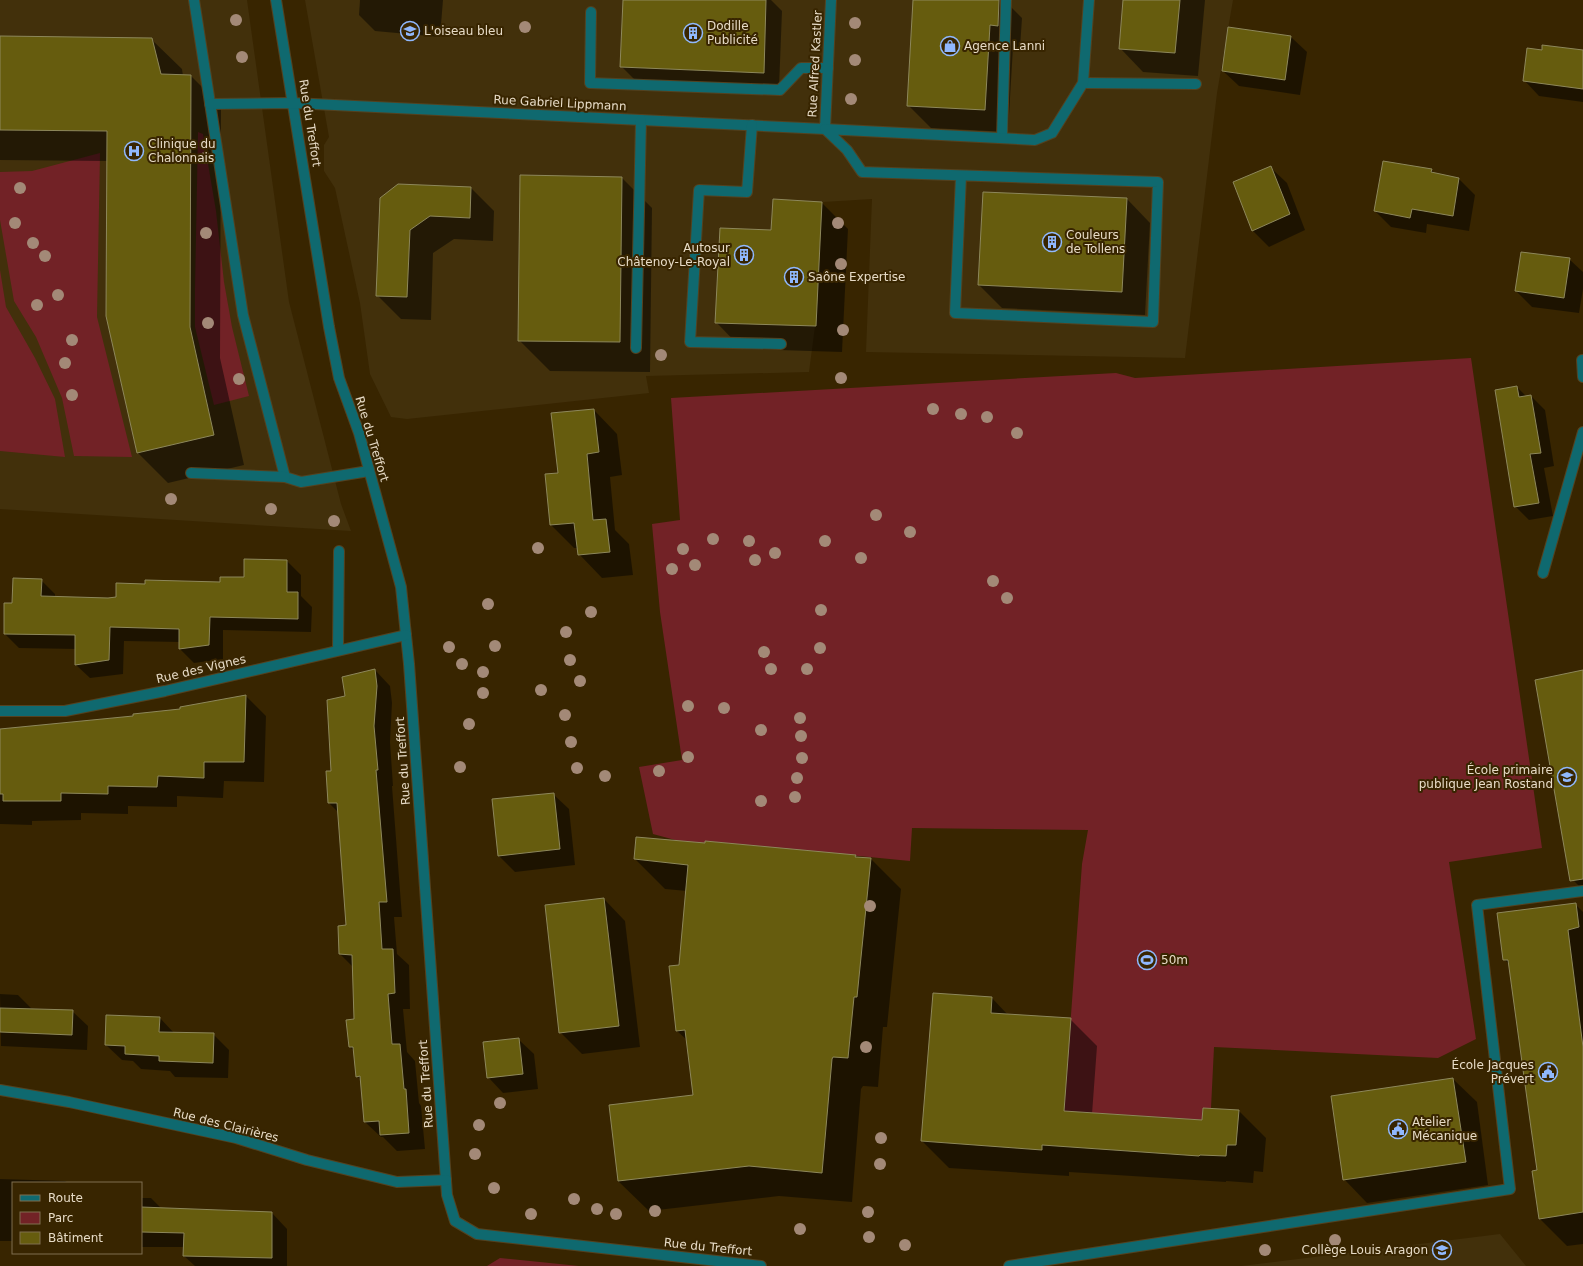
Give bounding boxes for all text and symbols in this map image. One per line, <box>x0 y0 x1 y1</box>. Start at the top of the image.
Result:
street label: Rue Alfred Kastler <box>805 10 825 118</box>
place label: Dodille Publicité <box>707 19 758 47</box>
school or university icon: L'oiseau bleu <box>399 20 421 42</box>
building icon: Dodille Publicité <box>682 22 704 44</box>
place label: L'oiseau bleu <box>424 24 503 38</box>
shop icon: Agence Lanni <box>939 35 961 57</box>
place label: Agence Lanni <box>964 39 1045 53</box>
street label: Rue du Treffort <box>296 78 324 168</box>
street label: Rue Gabriel Lippmann <box>493 93 627 113</box>
place label: Clinique du Chalonnais <box>148 137 216 165</box>
hospital icon: Clinique du Chalonnais <box>123 140 145 162</box>
place label: Couleurs de Tollens <box>1066 228 1125 256</box>
building icon: Couleurs de Tollens <box>1041 231 1063 253</box>
place label: Autosur Châtenoy-Le-Royal <box>617 241 730 269</box>
building icon: Autosur Châtenoy-Le-Royal <box>733 244 755 266</box>
building icon: Saône Expertise <box>783 266 805 288</box>
place label: Saône Expertise <box>808 270 905 284</box>
street label: Rue du Treffort <box>352 395 392 484</box>
street label: Rue des Vignes <box>155 652 247 686</box>
street label: Rue du Treffort <box>393 716 413 806</box>
place label: École primaire publique Jean Rostand <box>1419 762 1553 791</box>
school or university icon: École primaire publique Jean Rostand <box>1556 766 1578 788</box>
sports icon: 50m <box>1136 949 1158 971</box>
place label: 50m <box>1161 953 1188 967</box>
street label: Rue du Treffort <box>416 1039 436 1129</box>
place label: École Jacques Prévert <box>1452 1057 1534 1086</box>
public building icon: École Jacques Prévert <box>1537 1061 1559 1083</box>
street label: Rue des Clairières <box>172 1105 280 1145</box>
place label: Atelier Mécanique <box>1412 1115 1477 1143</box>
public building icon: Atelier Mécanique <box>1387 1118 1409 1140</box>
legend <box>12 1182 142 1254</box>
text: Route <box>48 1191 83 1205</box>
text: Parc <box>48 1211 73 1225</box>
text: Bâtiment <box>48 1231 103 1245</box>
street label: Rue du Treffort <box>663 1235 753 1259</box>
school or university icon: Collège Louis Aragon <box>1431 1239 1453 1261</box>
place label: Collège Louis Aragon <box>1302 1243 1428 1257</box>

